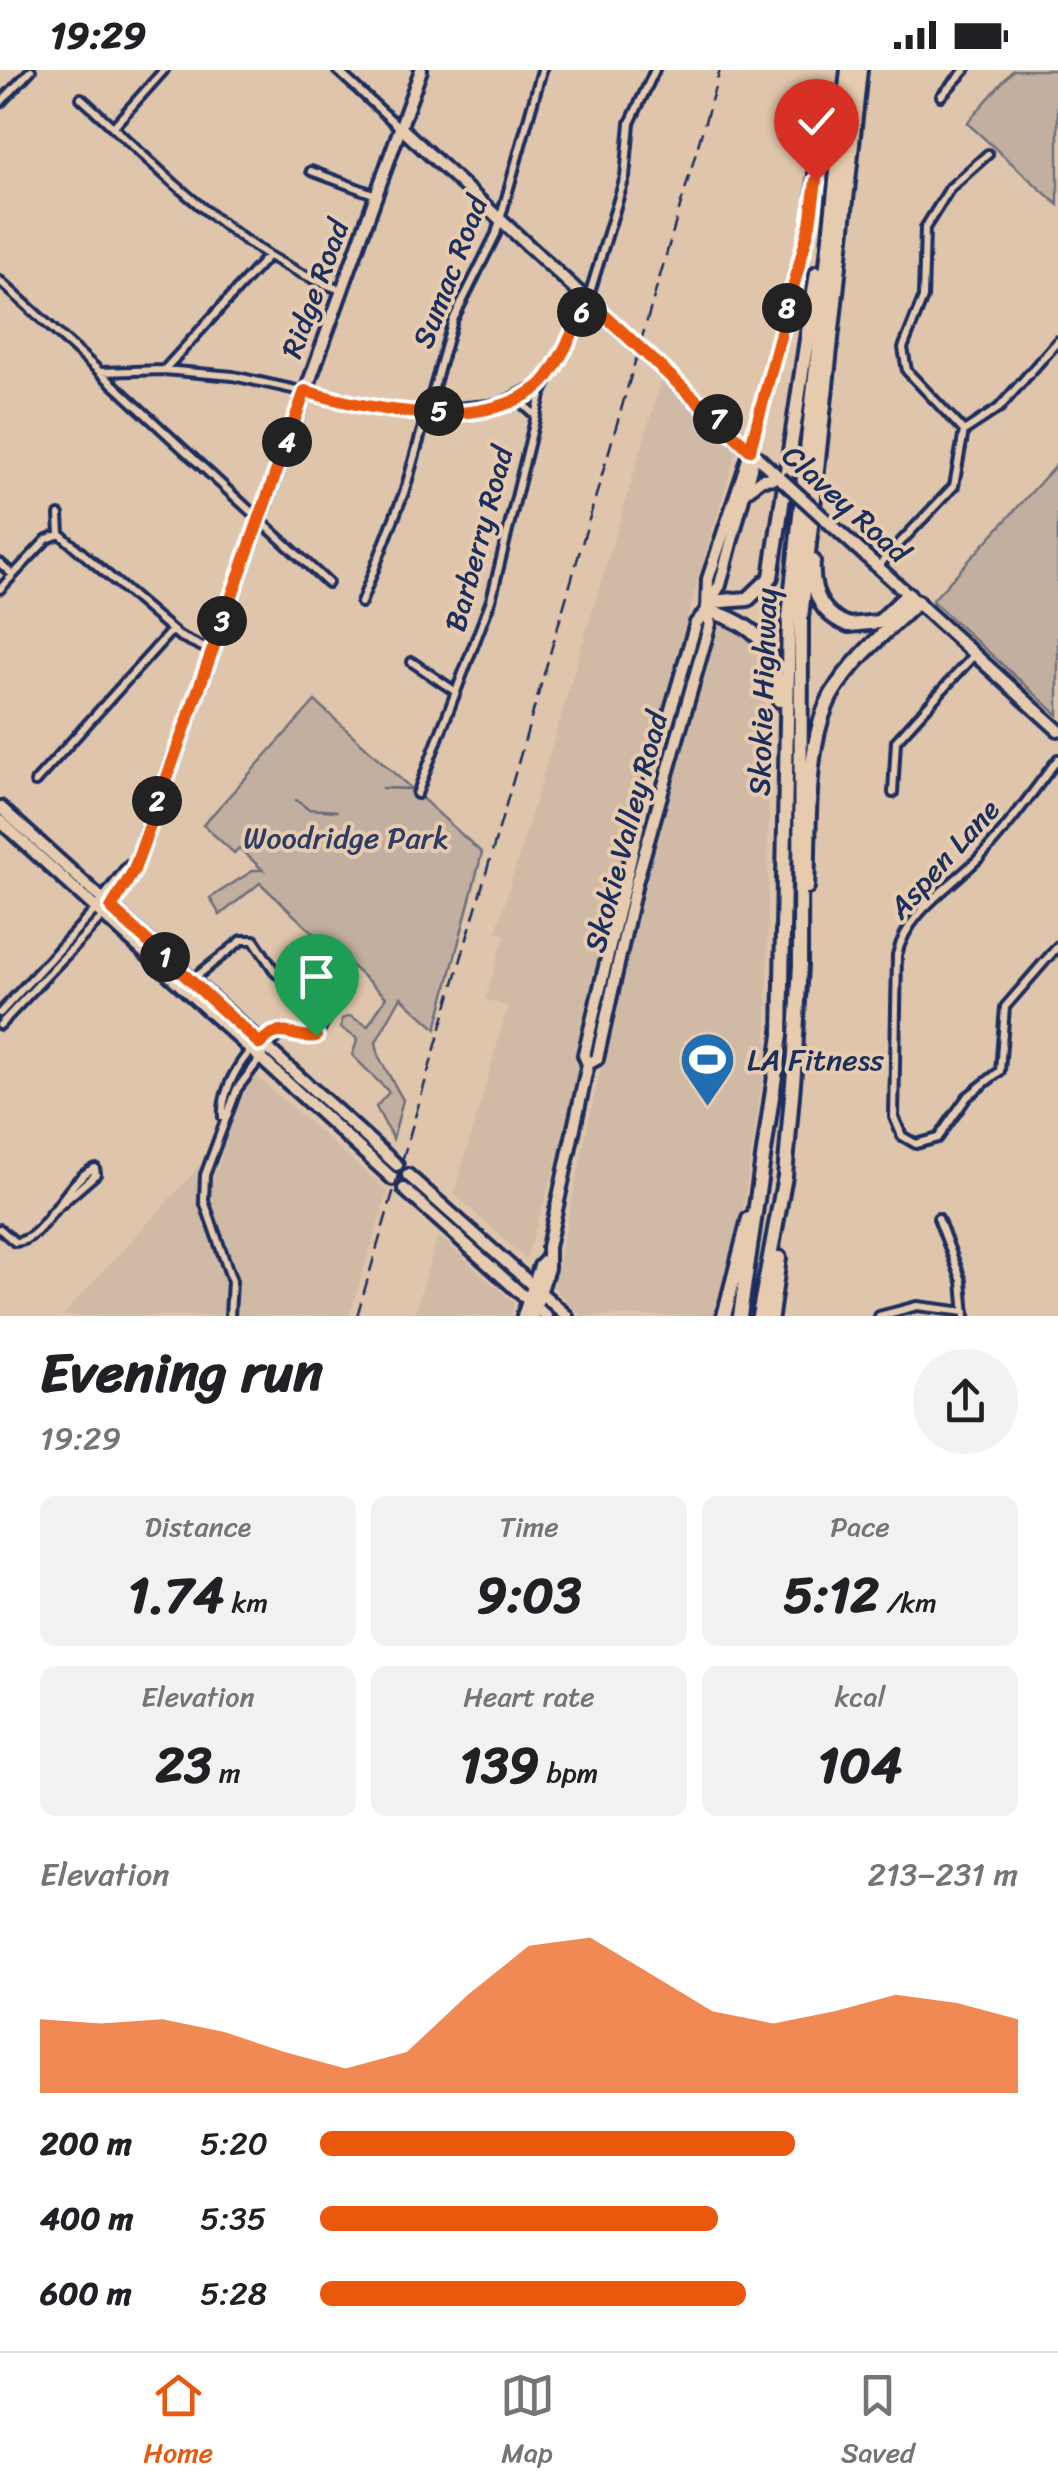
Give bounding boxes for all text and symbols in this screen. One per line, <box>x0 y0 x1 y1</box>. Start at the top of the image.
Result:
text: 19:29 <box>50 2 146 69</box>
pin <box>774 79 859 182</box>
icon: check <box>789 94 844 149</box>
street label: Sumac Road <box>396 186 505 356</box>
street label: Ridge Road <box>265 210 366 366</box>
pin: 8 <box>762 283 812 333</box>
text: 8 <box>779 283 795 332</box>
pin: 6 <box>557 287 607 337</box>
text: 6 <box>574 287 590 336</box>
pin: 5 <box>414 386 464 436</box>
text: 5 <box>430 386 448 435</box>
pin: 7 <box>693 394 743 444</box>
text: 7 <box>710 394 726 443</box>
pin: 4 <box>262 417 312 467</box>
text: 4 <box>278 417 296 466</box>
street label: Clavey Road <box>769 431 925 579</box>
street label: Barberry Road <box>428 438 530 638</box>
street label: Skokie Highway <box>732 586 794 797</box>
pin: 3 <box>197 596 247 646</box>
text: 3 <box>214 596 230 645</box>
street label: Skokie Valley Road <box>568 704 685 958</box>
pin: 2 <box>132 776 182 826</box>
text: 2 <box>149 776 165 825</box>
street label: Aspen Lane <box>874 786 1014 933</box>
park label: Woodridge Park <box>243 811 449 865</box>
pin: 1 <box>140 932 190 982</box>
text: 1 <box>159 932 171 981</box>
pin <box>274 934 359 1037</box>
icon: arrive <box>289 949 344 1004</box>
sports icon: LA Fitness <box>678 1030 738 1109</box>
place label: LA Fitness <box>747 1033 884 1087</box>
text: Evening run <box>40 1324 323 1421</box>
button: share <box>913 1349 1018 1454</box>
text: 19:29 <box>40 1410 121 1467</box>
text: Distance <box>145 1502 251 1551</box>
text: Time <box>499 1502 559 1551</box>
text: Pace <box>830 1502 890 1551</box>
text: 1.74 <box>128 1551 224 1640</box>
text: 9:03 <box>477 1551 581 1640</box>
text: 5:12 <box>783 1551 879 1640</box>
text: km <box>224 1578 268 1627</box>
text: /km <box>879 1578 937 1627</box>
text: Elevation <box>141 1672 255 1721</box>
text: Heart rate <box>463 1672 595 1721</box>
text: kcal <box>835 1672 885 1721</box>
text: 23 <box>155 1721 212 1810</box>
text: 139 <box>460 1721 539 1810</box>
text: 104 <box>818 1721 902 1810</box>
text: m <box>212 1748 241 1797</box>
text: bpm <box>539 1748 598 1797</box>
text: Elevation <box>40 1846 170 1903</box>
text: 213–231 m <box>867 1846 1018 1903</box>
text: 200 m <box>40 2115 132 2172</box>
text: 5:20 <box>200 2115 268 2172</box>
text: 400 m <box>40 2190 133 2247</box>
text: 5:35 <box>200 2190 266 2247</box>
text: 600 m <box>40 2265 132 2322</box>
text: 5:28 <box>200 2265 267 2322</box>
tab: Home <box>143 2368 213 2477</box>
tab: Map <box>500 2368 555 2477</box>
tab: Saved <box>841 2368 915 2477</box>

